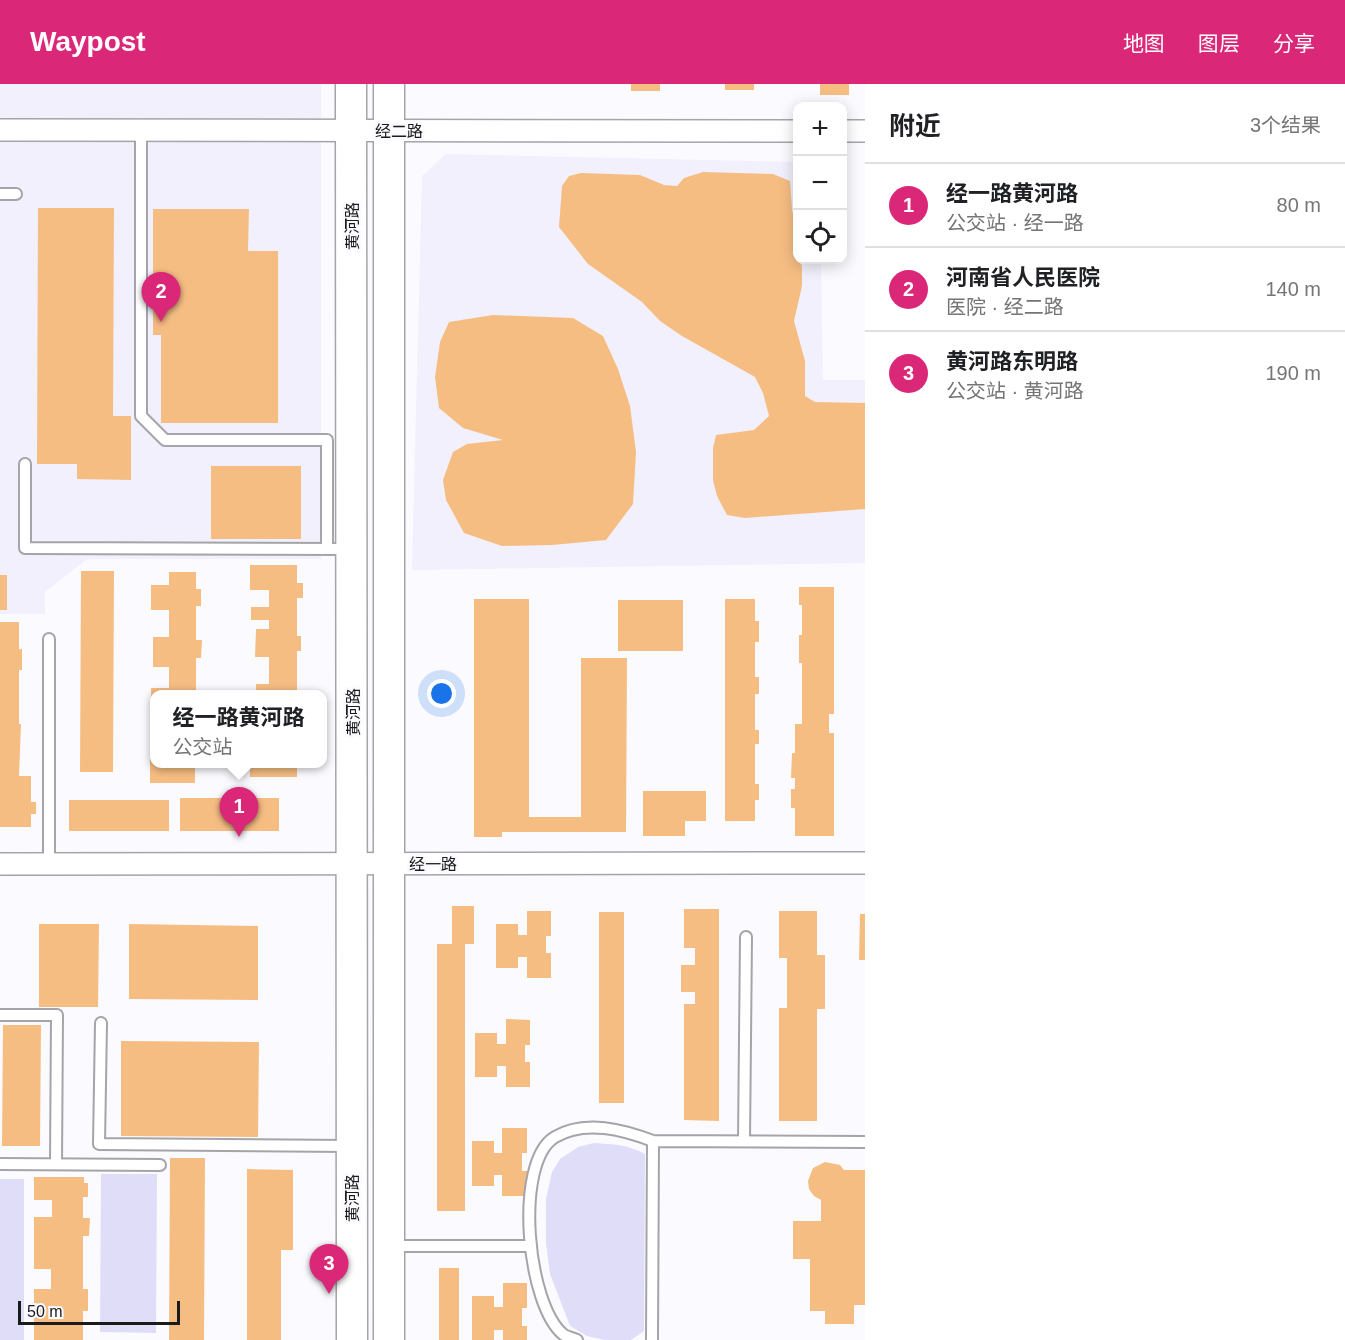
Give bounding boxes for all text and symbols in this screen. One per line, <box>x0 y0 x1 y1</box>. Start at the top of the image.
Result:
text: Waypost <box>30 26 146 57</box>
text: 地图 <box>1123 32 1165 55</box>
text: 图层 <box>1198 32 1240 55</box>
text: 分享 <box>1273 32 1315 55</box>
map controls <box>793 102 847 264</box>
button: + <box>793 102 847 156</box>
text: 附近 <box>889 111 941 141</box>
text: 3个结果 <box>1250 114 1321 136</box>
street label: 经二路 <box>375 123 423 140</box>
button: − <box>793 156 847 210</box>
text: 经一路黄河路 <box>946 181 1078 206</box>
text: 1 <box>903 194 914 216</box>
text: 80 m <box>1277 194 1321 216</box>
street label: 黄河路 <box>344 202 361 250</box>
button: locate <box>793 210 847 264</box>
text: 公交站 · 经一路 <box>946 212 1084 234</box>
text: 河南省人民医院 <box>946 265 1100 290</box>
pin: 2 <box>142 272 180 322</box>
text: 2 <box>903 278 914 300</box>
text: 140 m <box>1265 278 1321 300</box>
text: 医院 · 经二路 <box>946 296 1064 318</box>
text: 黄河路东明路 <box>946 349 1078 374</box>
text: 3 <box>903 362 914 384</box>
text: 190 m <box>1265 362 1321 384</box>
text: 公交站 · 黄河路 <box>946 380 1084 402</box>
your location <box>427 679 456 708</box>
street label: 黄河路 <box>345 688 362 736</box>
popup <box>150 690 327 768</box>
text: 经一路黄河路 <box>172 705 305 730</box>
text: 公交站 <box>172 736 232 758</box>
pin: 1 <box>220 788 258 837</box>
street label: 经一路 <box>409 856 457 873</box>
street label: 黄河路 <box>344 1174 361 1222</box>
pin: 3 <box>310 1244 348 1294</box>
scale bar <box>18 1298 180 1326</box>
text: 50 m <box>27 1303 63 1320</box>

